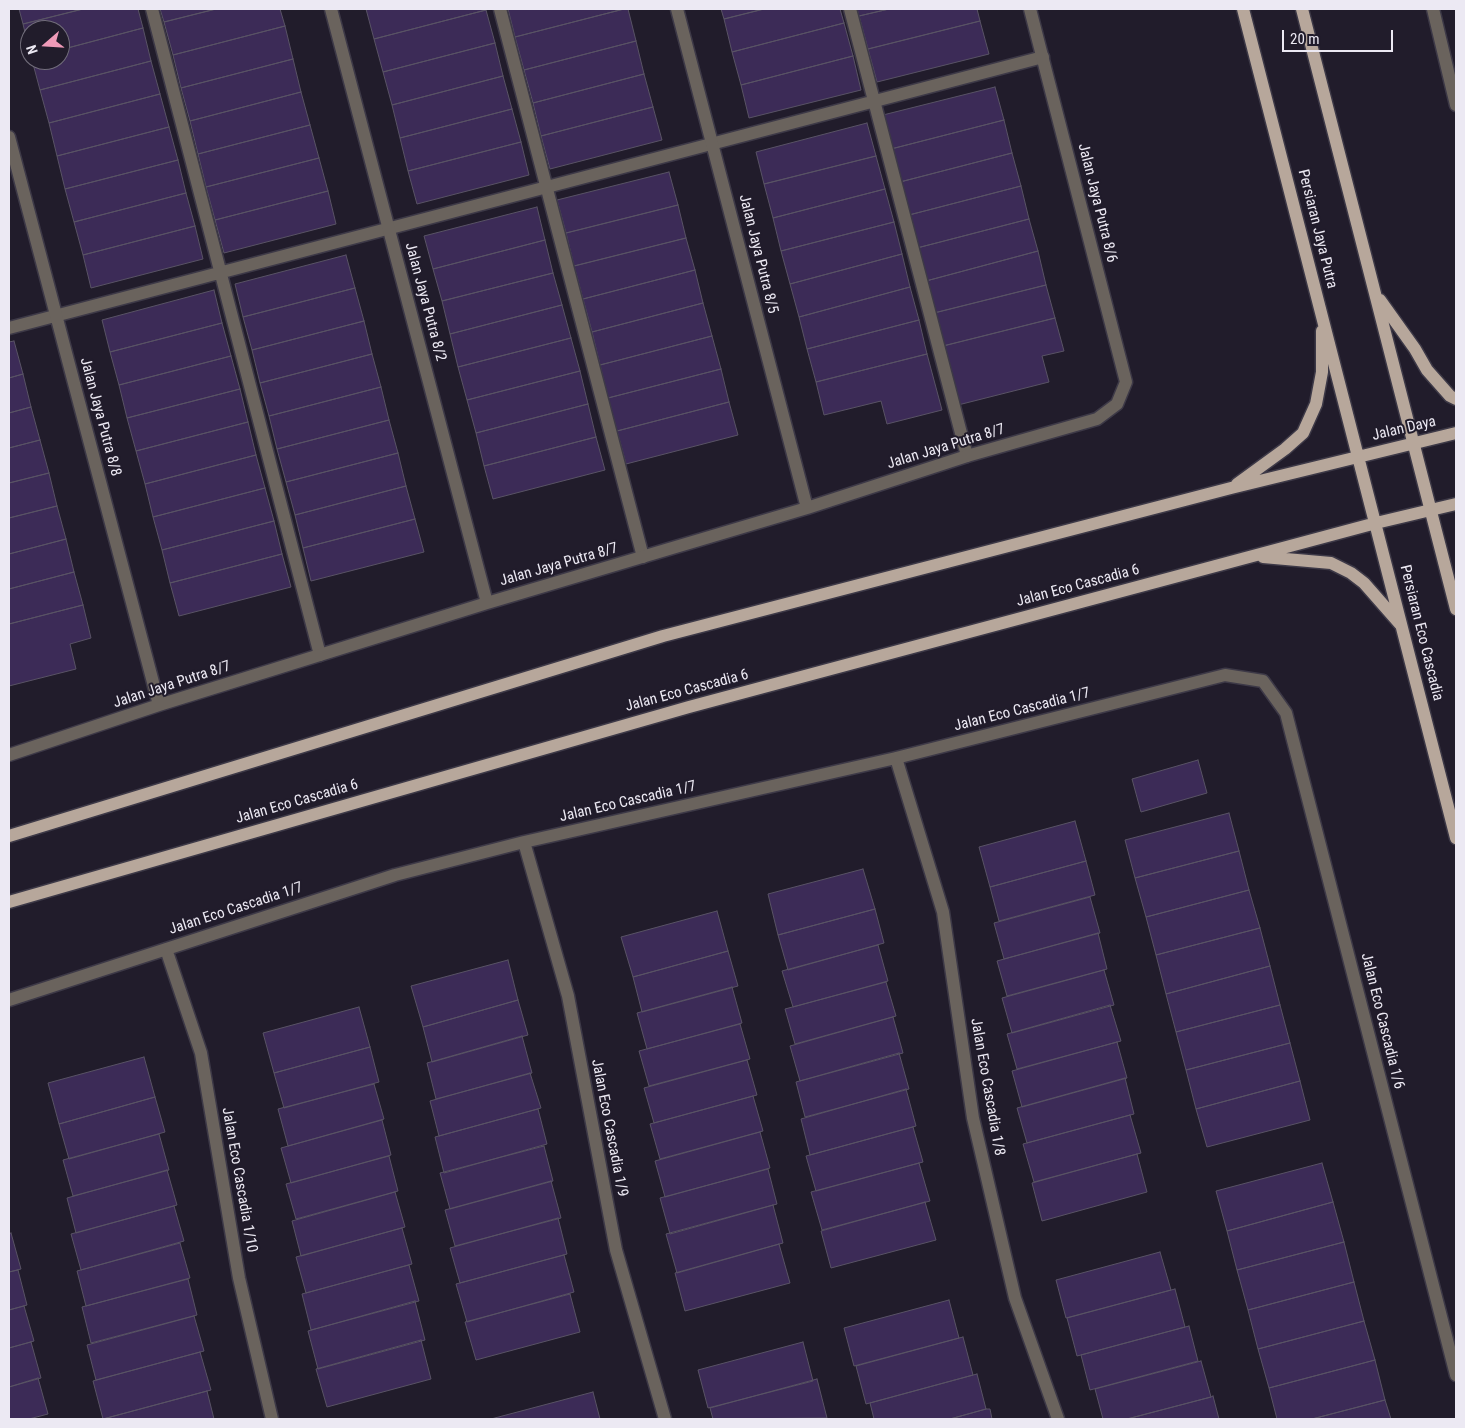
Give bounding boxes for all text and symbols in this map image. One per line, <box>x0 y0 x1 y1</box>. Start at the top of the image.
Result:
north arrow <box>20 20 70 70</box>
scale bar <box>1285 20 1396 52</box>
text: 20 m <box>1290 30 1320 48</box>
text: N <box>23 43 41 56</box>
street label: Jalan Jaya Putra 8/6 <box>1073 142 1121 264</box>
street label: Persiaran Jaya Putra <box>1294 168 1340 290</box>
street label: Jalan Jaya Putra 8/5 <box>734 193 782 315</box>
street label: Jalan Jaya Putra 8/2 <box>400 241 450 363</box>
street label: Jalan Jaya Putra 8/8 <box>75 356 125 478</box>
street label: Jalan Daya <box>1370 413 1438 445</box>
street label: Jalan Jaya Putra 8/7 <box>885 421 1007 473</box>
street label: Jalan Jaya Putra 8/7 <box>498 540 620 590</box>
street label: Jalan Eco Cascadia 6 <box>1015 561 1141 611</box>
street label: Persiaran Eco Cascadia <box>1395 563 1447 703</box>
street label: Jalan Jaya Putra 8/7 <box>111 658 233 712</box>
street label: Jalan Eco Cascadia 6 <box>624 666 750 716</box>
street label: Jalan Eco Cascadia 1/7 <box>952 684 1092 736</box>
street label: Jalan Eco Cascadia 6 <box>234 776 360 828</box>
street label: Jalan Eco Cascadia 1/7 <box>558 778 698 826</box>
street label: Jalan Eco Cascadia 1/7 <box>167 879 305 939</box>
street label: Jalan Eco Cascadia 1/6 <box>1356 951 1408 1091</box>
street label: Jalan Eco Cascadia 1/8 <box>966 1017 1008 1157</box>
street label: Jalan Eco Cascadia 1/9 <box>587 1058 631 1198</box>
street label: Jalan Eco Cascadia 1/10 <box>217 1106 261 1254</box>

